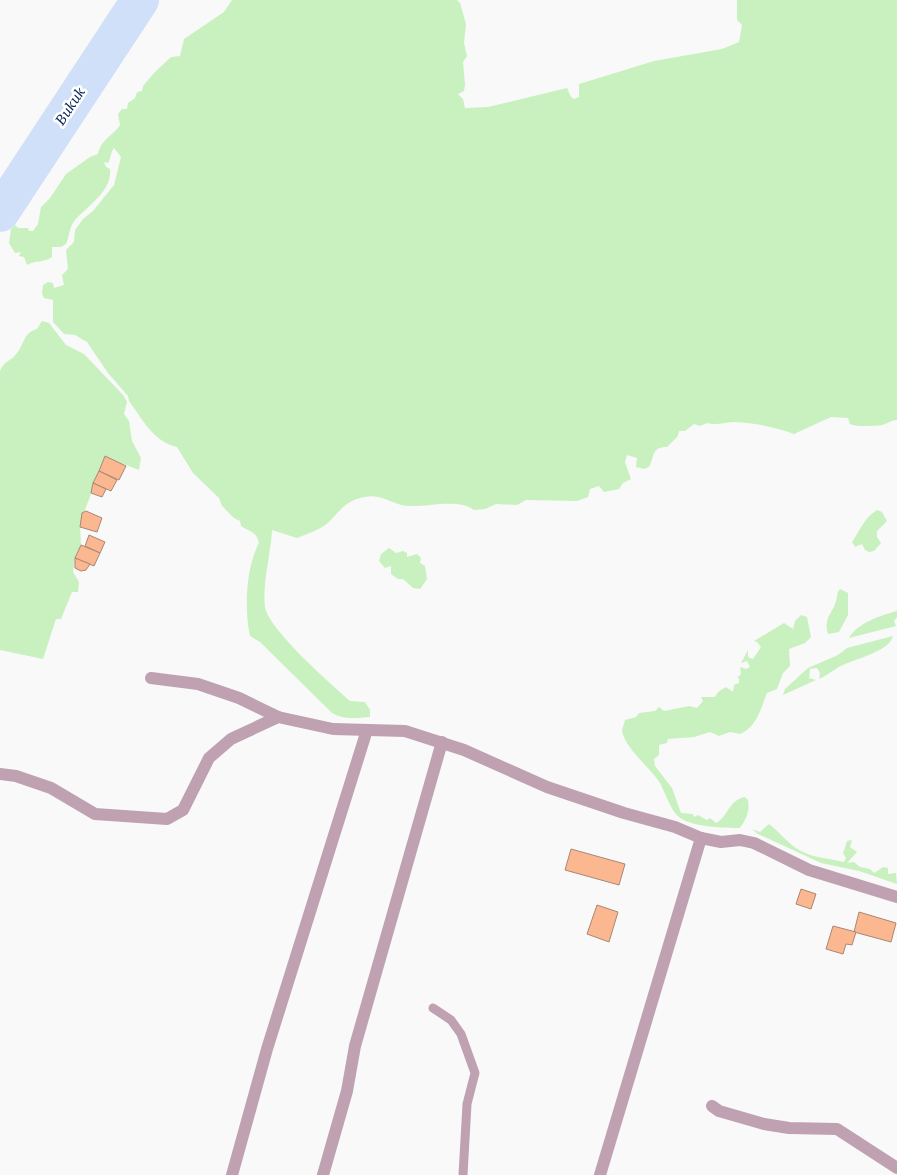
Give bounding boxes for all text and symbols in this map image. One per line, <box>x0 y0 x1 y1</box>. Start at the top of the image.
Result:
water label: Bukuk <box>51 84 88 129</box>

